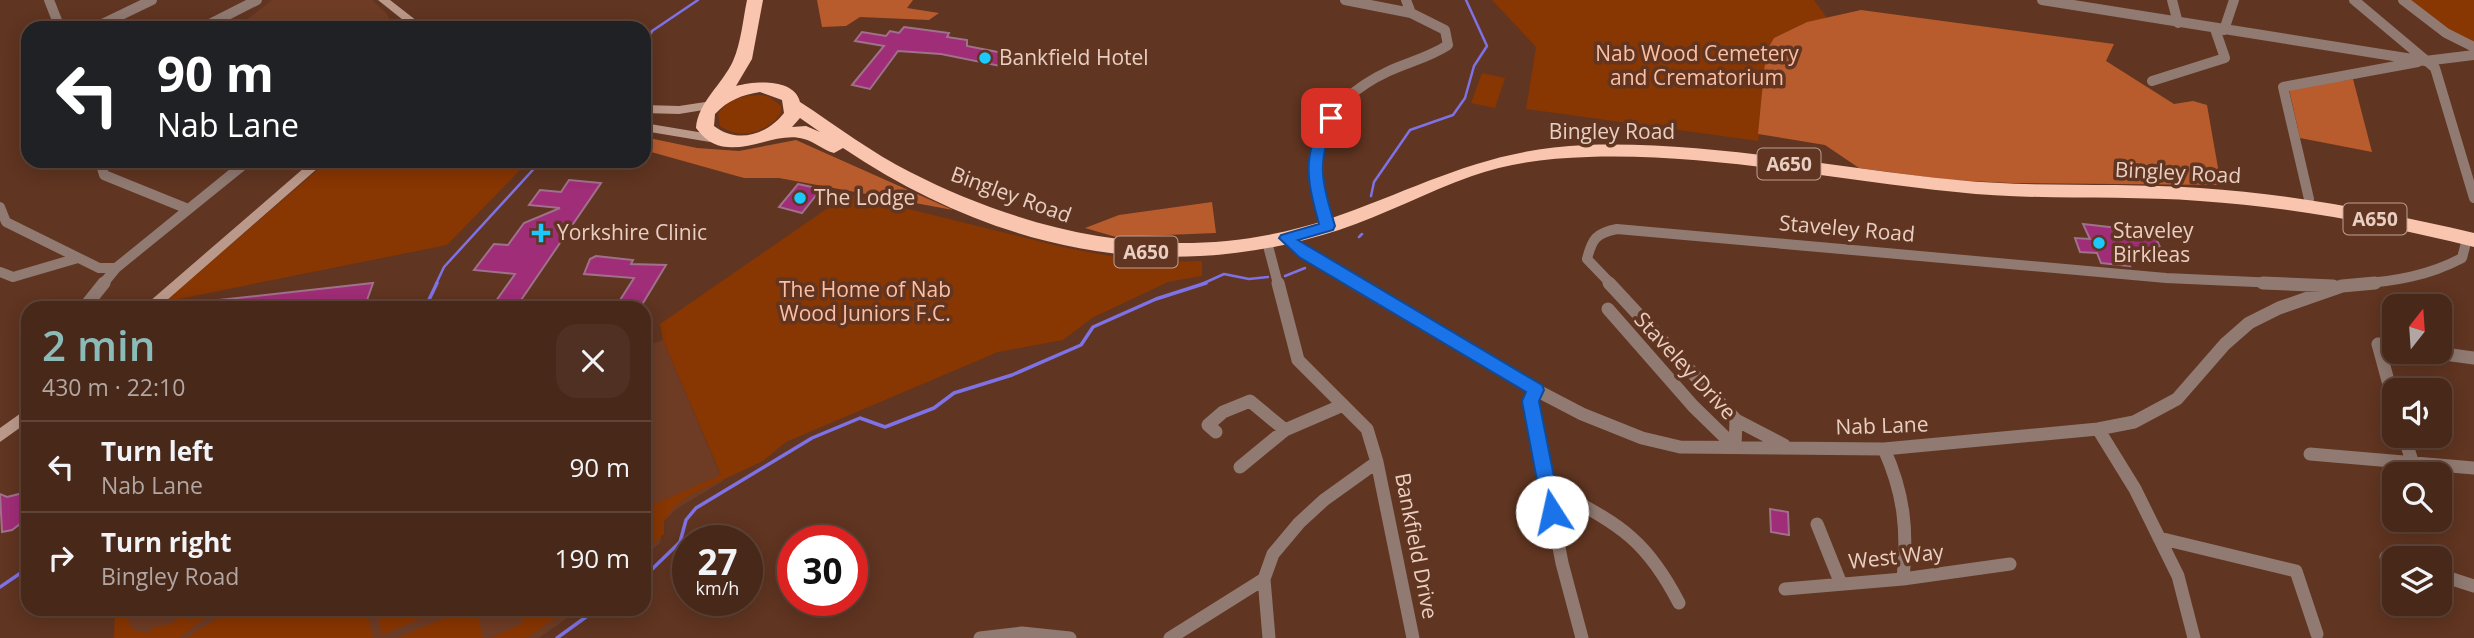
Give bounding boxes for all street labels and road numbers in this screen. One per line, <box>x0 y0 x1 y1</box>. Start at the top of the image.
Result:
street label: Bingley Road <box>1549 117 1675 145</box>
road number: A650 <box>1758 148 1820 180</box>
street label: Bingley Road <box>2114 155 2242 189</box>
street label: Bingley Road <box>947 159 1075 229</box>
road number: A650 <box>2344 204 2406 234</box>
street label: Staveley Road <box>1778 208 1916 248</box>
road number: A650 <box>1114 236 1178 268</box>
street label: Staveley Drive <box>1629 306 1743 425</box>
street label: Nab Lane <box>1835 409 1929 441</box>
street label: Bankfield Drive <box>1389 470 1445 621</box>
street label: West Way <box>1847 537 1945 575</box>

